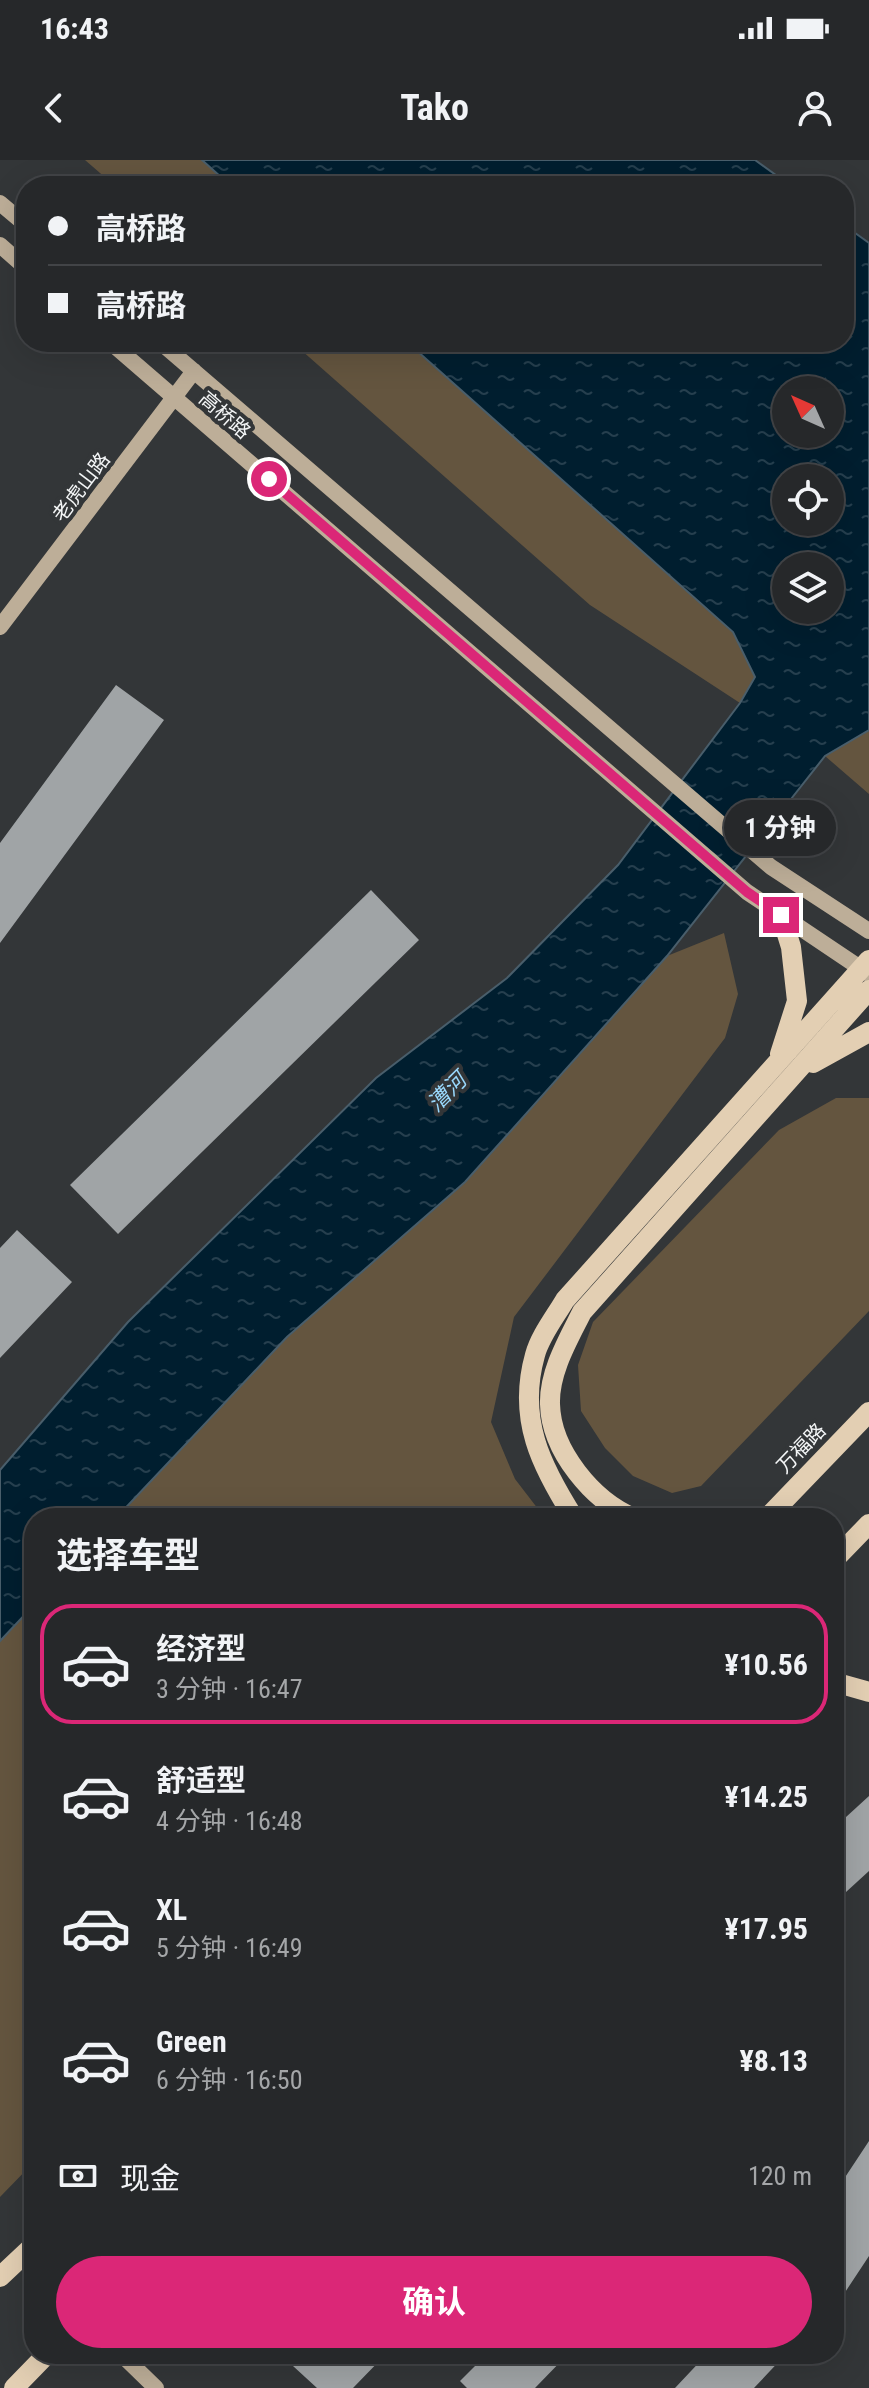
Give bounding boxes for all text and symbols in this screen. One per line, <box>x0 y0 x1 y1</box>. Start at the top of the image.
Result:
text: 16:43 <box>40 11 109 46</box>
icon: back <box>32 86 76 130</box>
icon: person <box>793 86 837 130</box>
text: Tako <box>400 87 469 129</box>
text: 高桥路 <box>96 211 186 246</box>
text: 高桥路 <box>96 288 186 323</box>
north arrow <box>772 376 844 448</box>
map controls <box>772 376 844 624</box>
street label: 高桥路 <box>194 386 256 444</box>
street label: 老虎山路 <box>47 448 115 526</box>
route start <box>251 461 287 497</box>
button: locate <box>772 464 844 536</box>
button: layers <box>772 552 844 624</box>
callout: 1 分钟 <box>725 799 837 855</box>
text: 1 分钟 <box>744 813 816 843</box>
route end <box>763 897 799 933</box>
water label: 漕河 <box>423 1065 474 1116</box>
street label: 万福路 <box>772 1418 830 1478</box>
text: 选择车型 <box>56 1535 200 1577</box>
icon: car <box>60 1628 132 1700</box>
text: 经济型 <box>156 1631 246 1666</box>
text: ¥10.56 <box>724 1647 808 1682</box>
text: 3 分钟 · 16:47 <box>156 1674 302 1704</box>
icon: car <box>60 1760 132 1832</box>
text: 舒适型 <box>156 1763 246 1798</box>
text: ¥14.25 <box>724 1779 808 1814</box>
text: 4 分钟 · 16:48 <box>156 1806 302 1836</box>
icon: car <box>60 1892 132 1964</box>
text: XL <box>156 1892 187 1927</box>
text: ¥17.95 <box>724 1911 808 1946</box>
text: 5 分钟 · 16:49 <box>156 1933 302 1963</box>
icon: car <box>60 2024 132 2096</box>
text: Green <box>156 2024 227 2059</box>
text: ¥8.13 <box>740 2043 808 2078</box>
text: 6 分钟 · 16:50 <box>156 2065 302 2095</box>
icon: cash <box>56 2154 100 2198</box>
text: 现金 <box>120 2161 180 2196</box>
text: 120 m <box>748 2161 812 2191</box>
button: 确认 <box>56 2256 812 2348</box>

